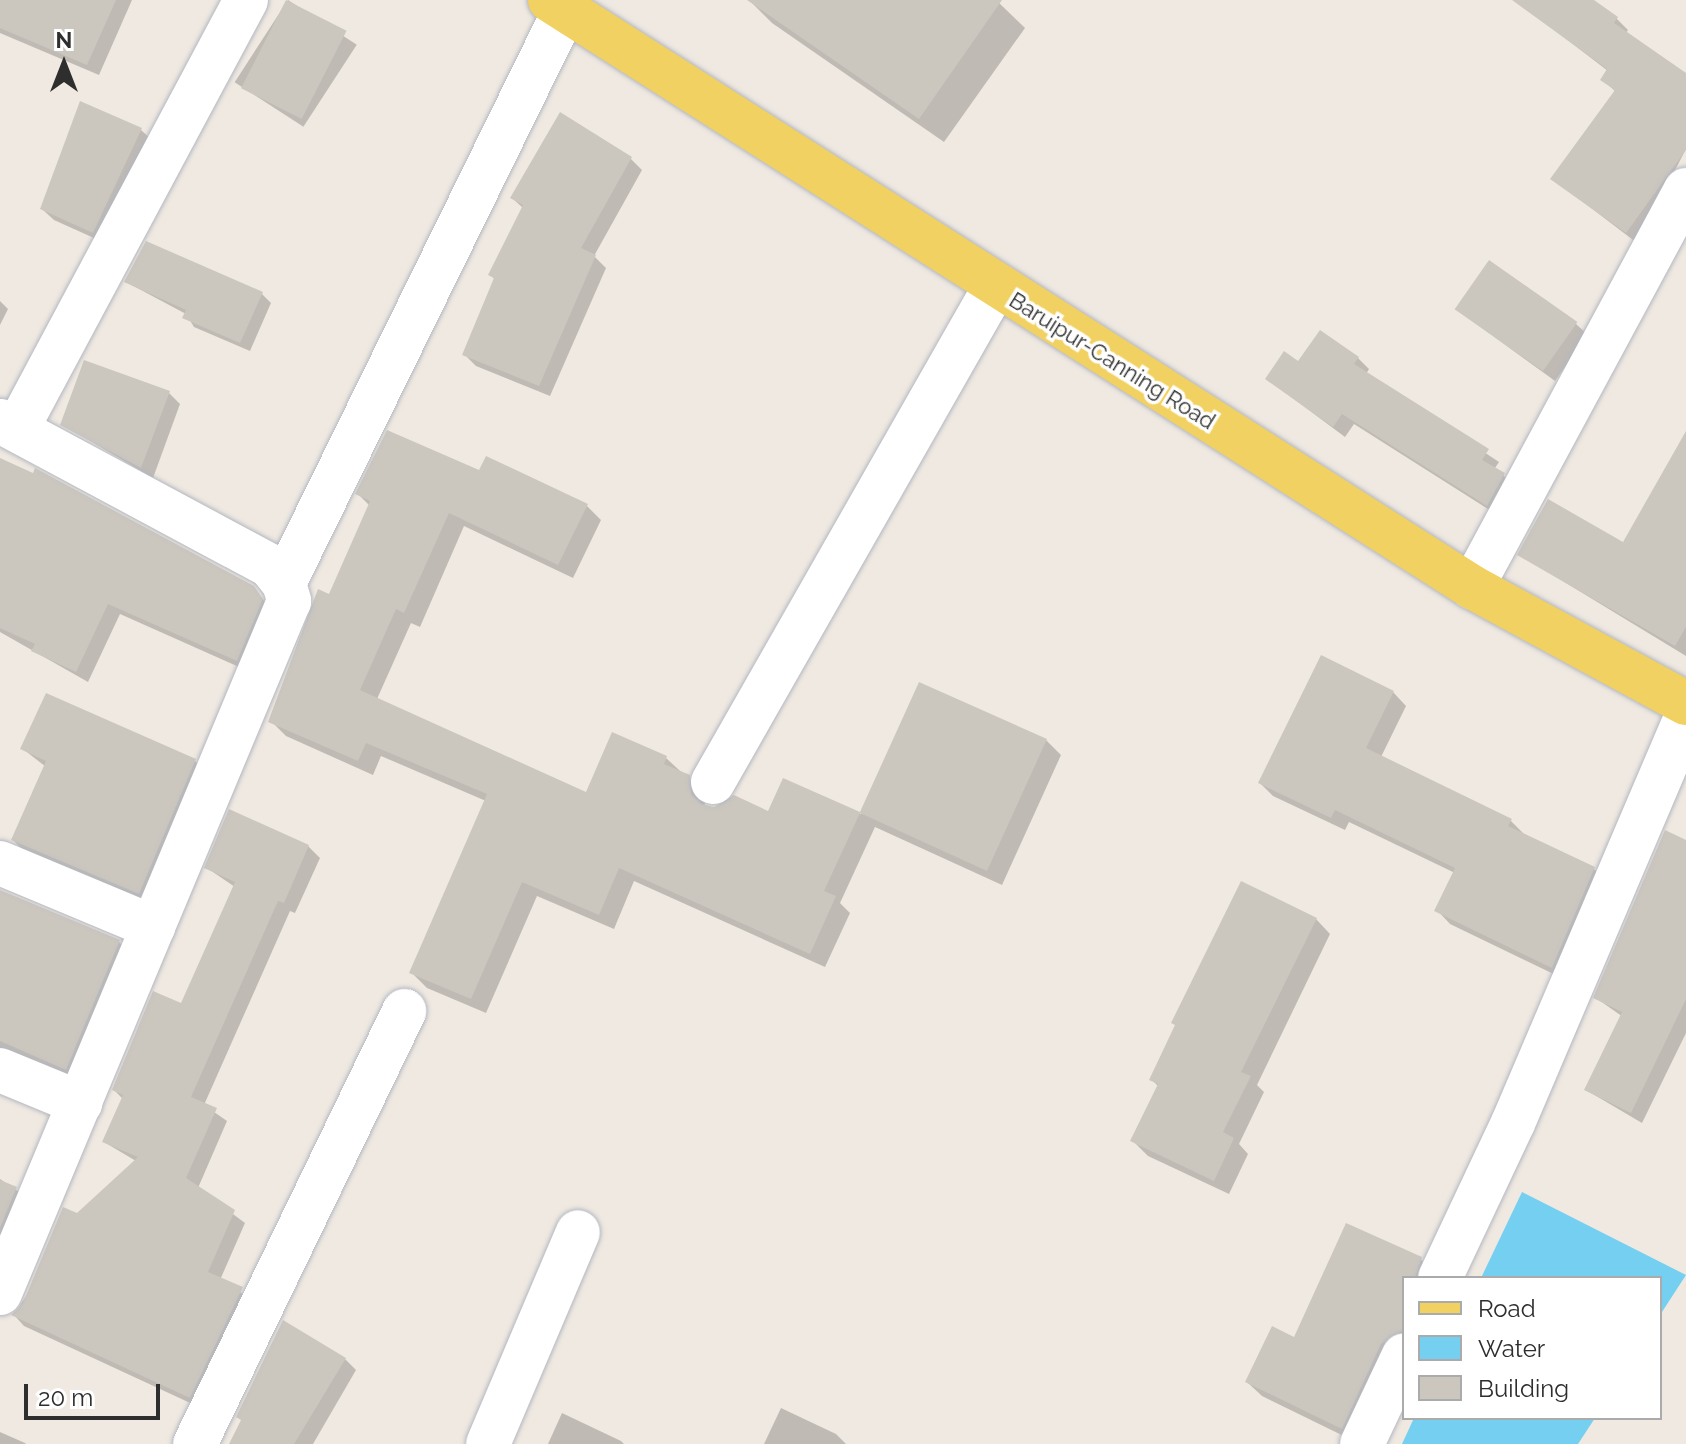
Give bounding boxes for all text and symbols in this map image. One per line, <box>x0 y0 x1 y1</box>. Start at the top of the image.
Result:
north arrow <box>24 24 104 104</box>
text: N <box>56 27 72 53</box>
street label: Baruipur-Canning Road <box>1004 287 1220 435</box>
legend <box>1402 1276 1662 1420</box>
text: Road <box>1478 1294 1536 1323</box>
text: Water <box>1478 1334 1545 1363</box>
scale bar <box>28 1368 164 1418</box>
text: Building <box>1478 1374 1569 1403</box>
text: 20 m <box>38 1383 93 1412</box>

